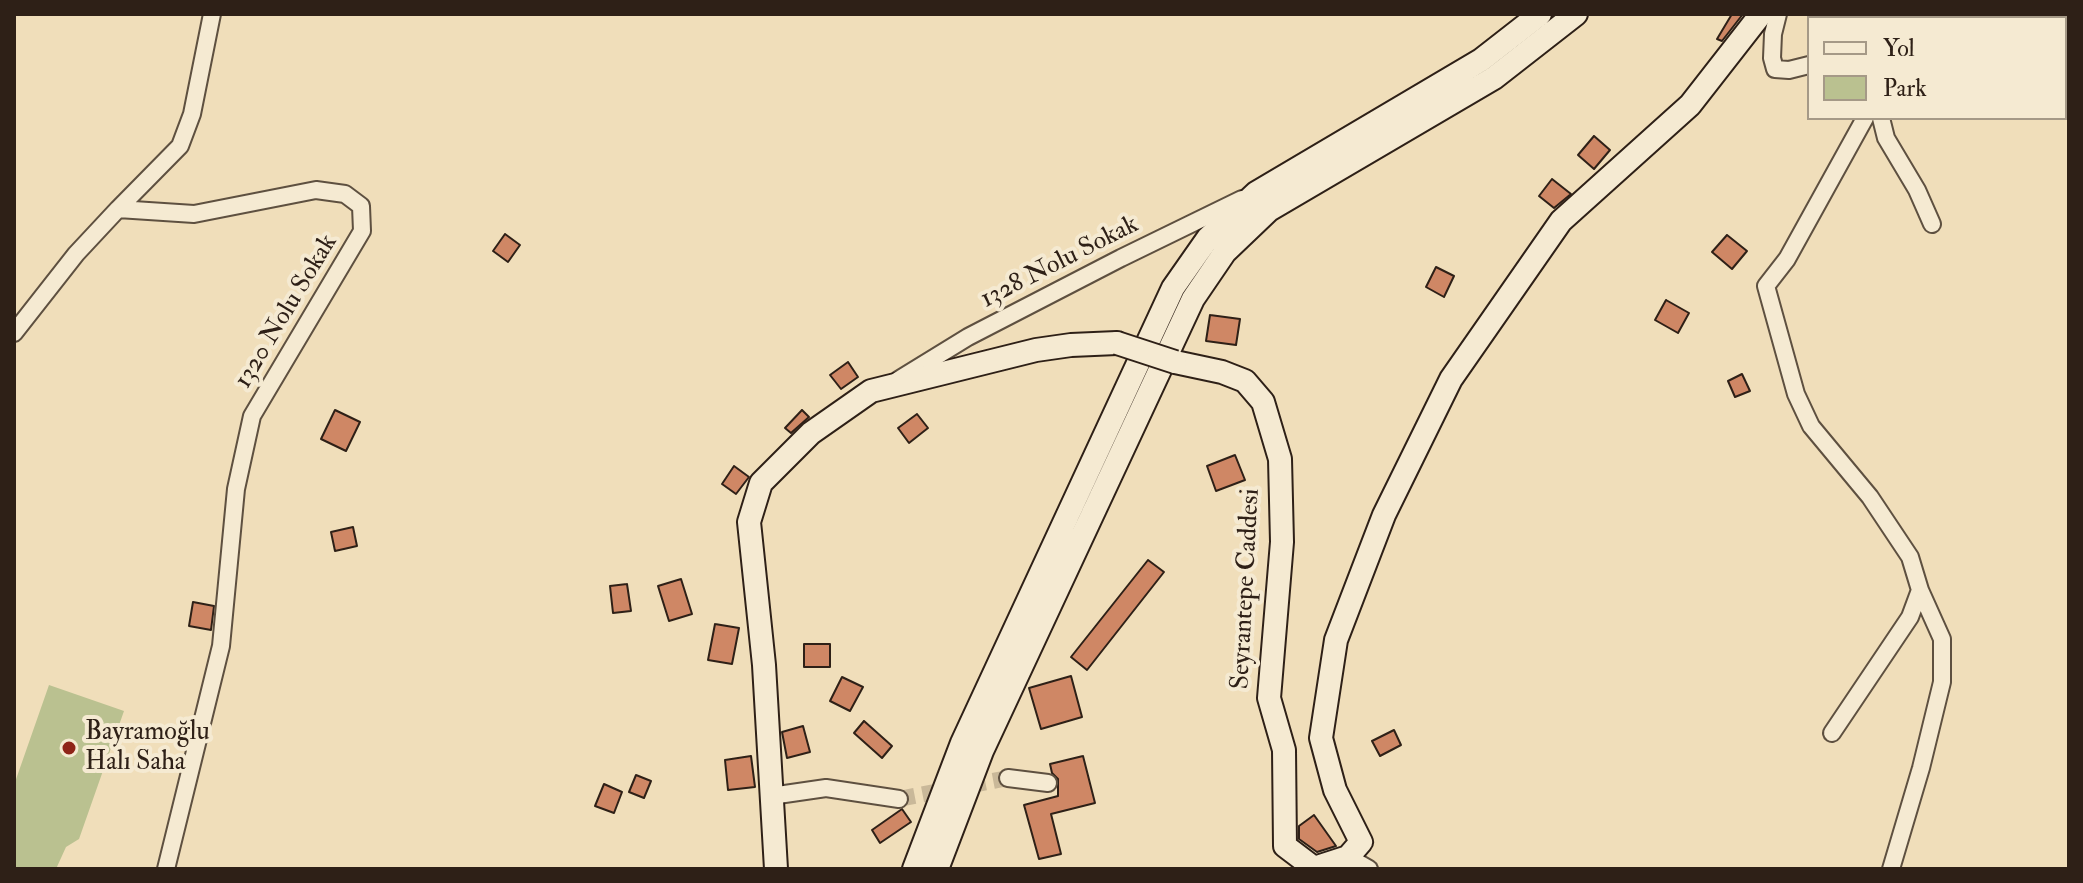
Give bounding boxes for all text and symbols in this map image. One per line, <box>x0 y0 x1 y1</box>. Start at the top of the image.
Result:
legend <box>1807 16 2067 120</box>
text: Yol <box>1883 33 1915 64</box>
text: Park <box>1883 73 1927 104</box>
street label: 1328 Nolu Sokak <box>976 210 1144 316</box>
street label: 1320 Nolu Sokak <box>229 229 345 395</box>
street label: Seyrantepe Caddesi <box>1226 488 1268 690</box>
place label: Bayramoğlu Halı Saha <box>85 717 210 778</box>
marker: Bayramoğlu Halı Saha <box>60 739 78 757</box>

